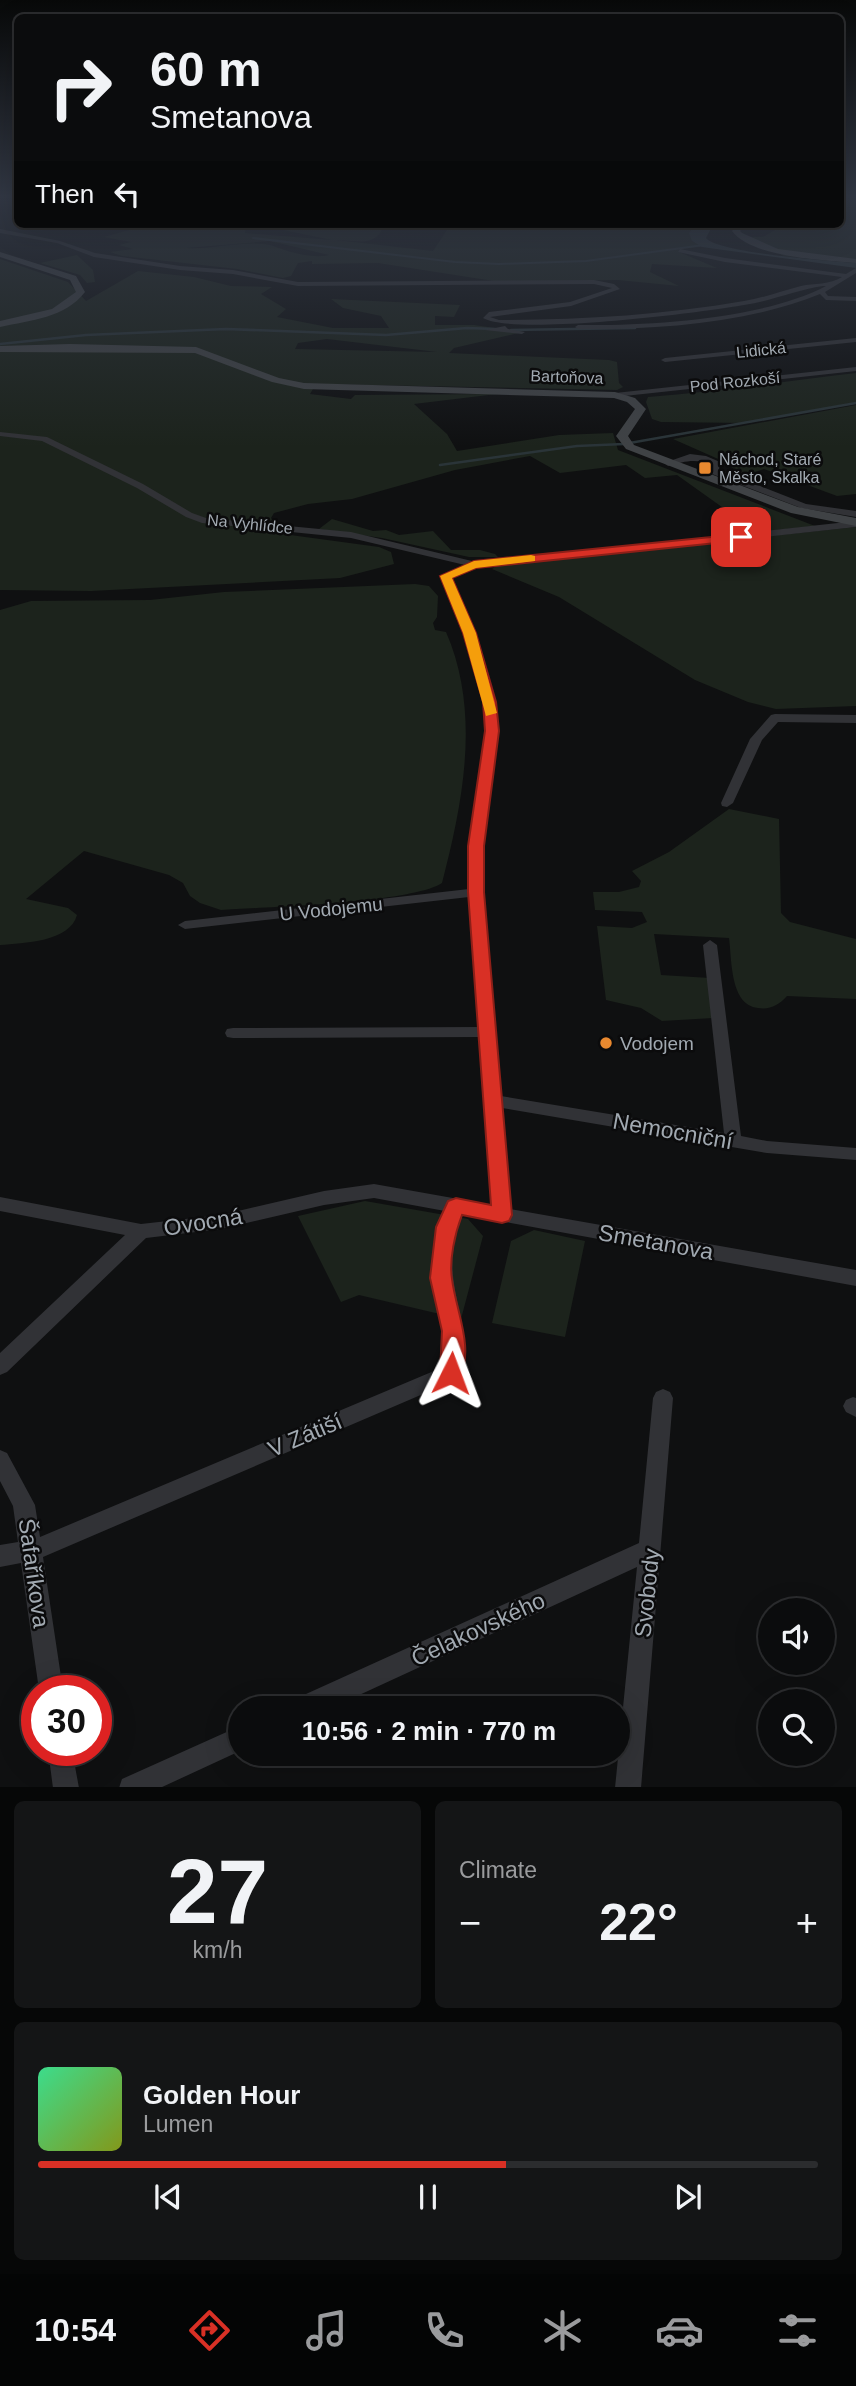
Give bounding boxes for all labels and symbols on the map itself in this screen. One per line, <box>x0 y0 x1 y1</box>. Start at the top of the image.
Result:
street label: Lidická <box>735 339 787 361</box>
street label: Bartoňova <box>530 367 604 387</box>
street label: Pod Rozkoší <box>689 369 782 395</box>
place label: Náchod, Staré Město, Skalka <box>719 451 821 486</box>
marker: Náchod, Staré Město, Skalka <box>697 460 713 476</box>
pin <box>711 507 771 567</box>
street label: Na Vyhlídce <box>207 511 294 537</box>
street label: U Vodojemu <box>278 893 384 925</box>
place label: Vodojem <box>620 1033 694 1054</box>
marker: Vodojem <box>598 1035 614 1051</box>
street label: Nemocniční <box>611 1108 736 1154</box>
street label: Ovocná <box>162 1203 244 1241</box>
street label: Smetanova <box>596 1219 716 1265</box>
position arrow <box>414 1336 488 1410</box>
street label: V Zátiší <box>264 1408 347 1462</box>
street label: Šafaříkova <box>13 1517 56 1629</box>
street label: Svobody <box>629 1547 665 1639</box>
street label: Čelakovského <box>407 1586 549 1671</box>
speed limit sign: 30 <box>21 1675 112 1766</box>

